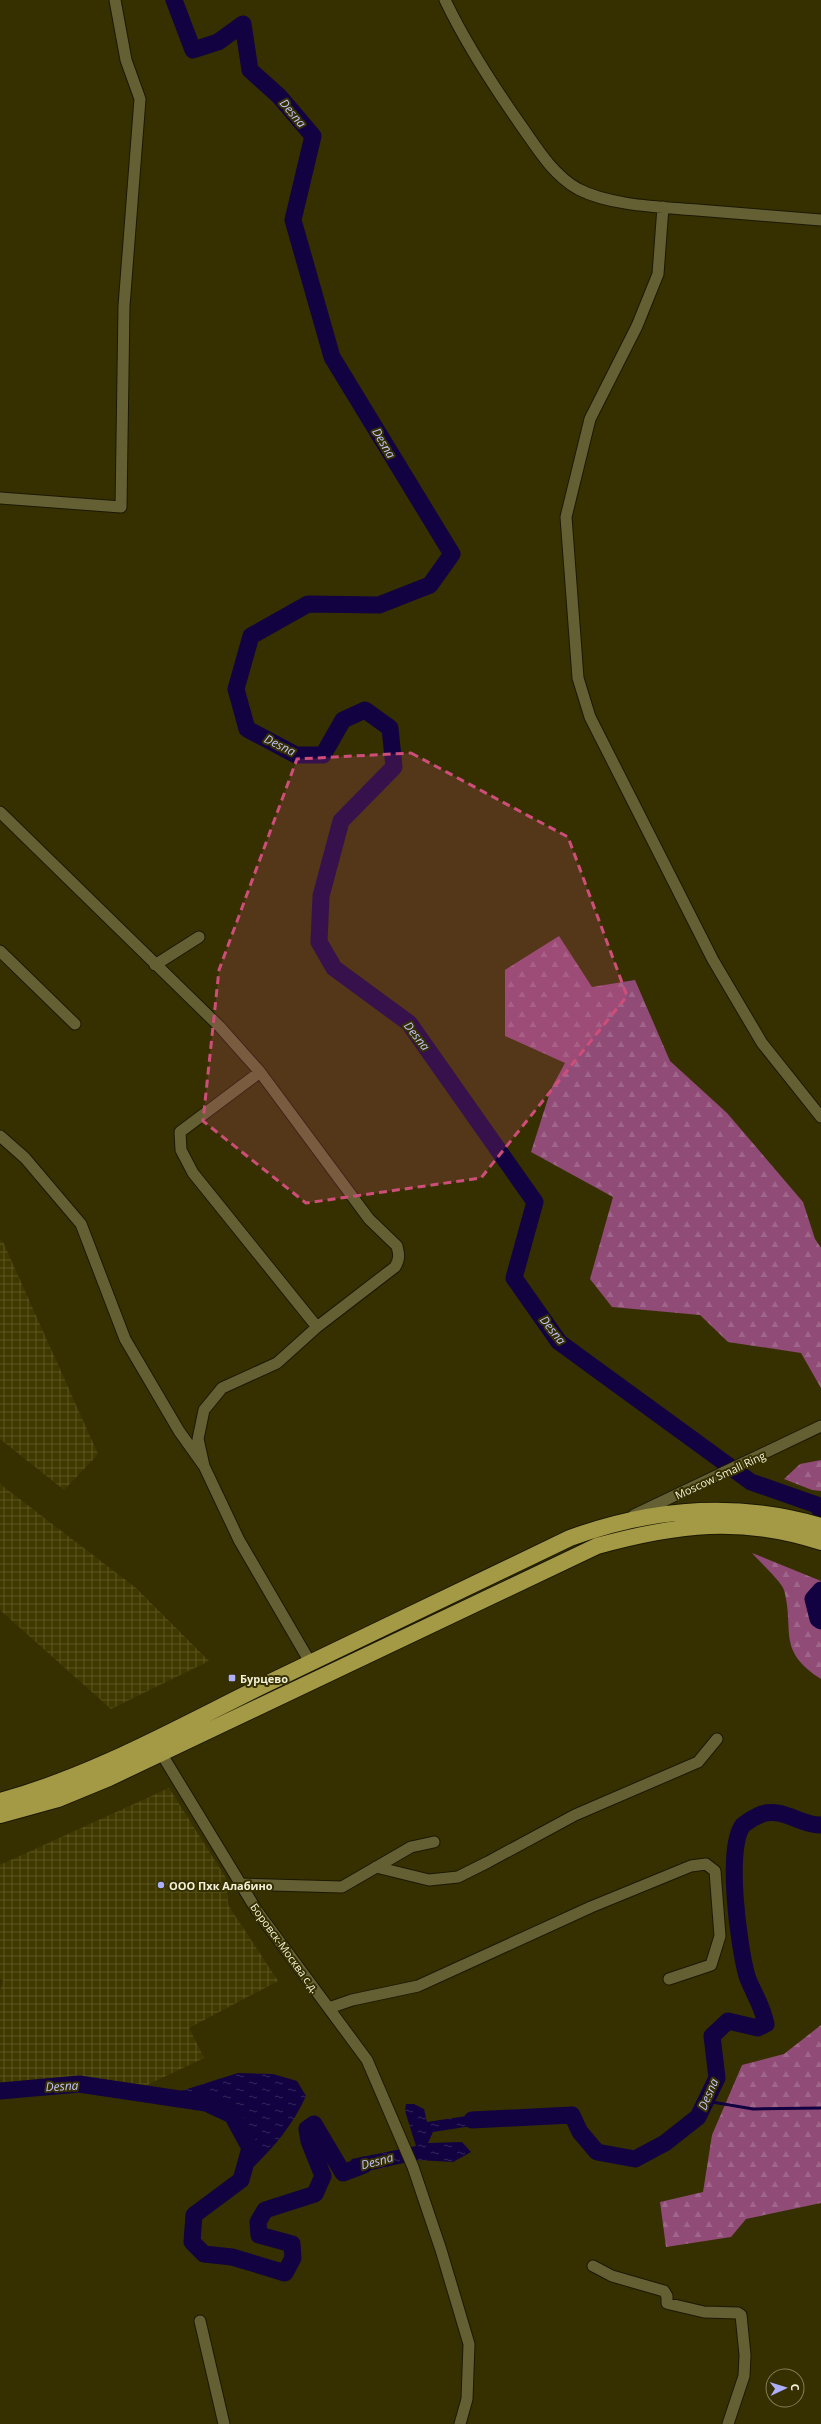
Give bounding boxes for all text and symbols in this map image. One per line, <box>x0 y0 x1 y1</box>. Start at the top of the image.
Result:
water label: Desna <box>276 95 310 131</box>
water label: Desna <box>368 425 400 462</box>
water label: Desna <box>261 730 299 760</box>
water label: Desna <box>400 1018 434 1054</box>
water label: Desna <box>536 1312 570 1348</box>
street label: Moscow Small Ring <box>672 1447 768 1503</box>
place label: Бурцево <box>240 1671 288 1686</box>
marker: Бурцево <box>227 1673 237 1683</box>
place label: ООО Пхк Алабино <box>169 1878 273 1893</box>
marker: ООО Пхк Алабино <box>156 1880 166 1890</box>
street label: Боровск-Москва с.д. <box>247 1900 323 1996</box>
water label: Desna <box>694 2075 722 2112</box>
water label: Desna <box>45 2077 79 2095</box>
water label: Desna <box>359 2148 395 2173</box>
north arrow <box>765 2368 805 2408</box>
text: С <box>788 2383 803 2391</box>

